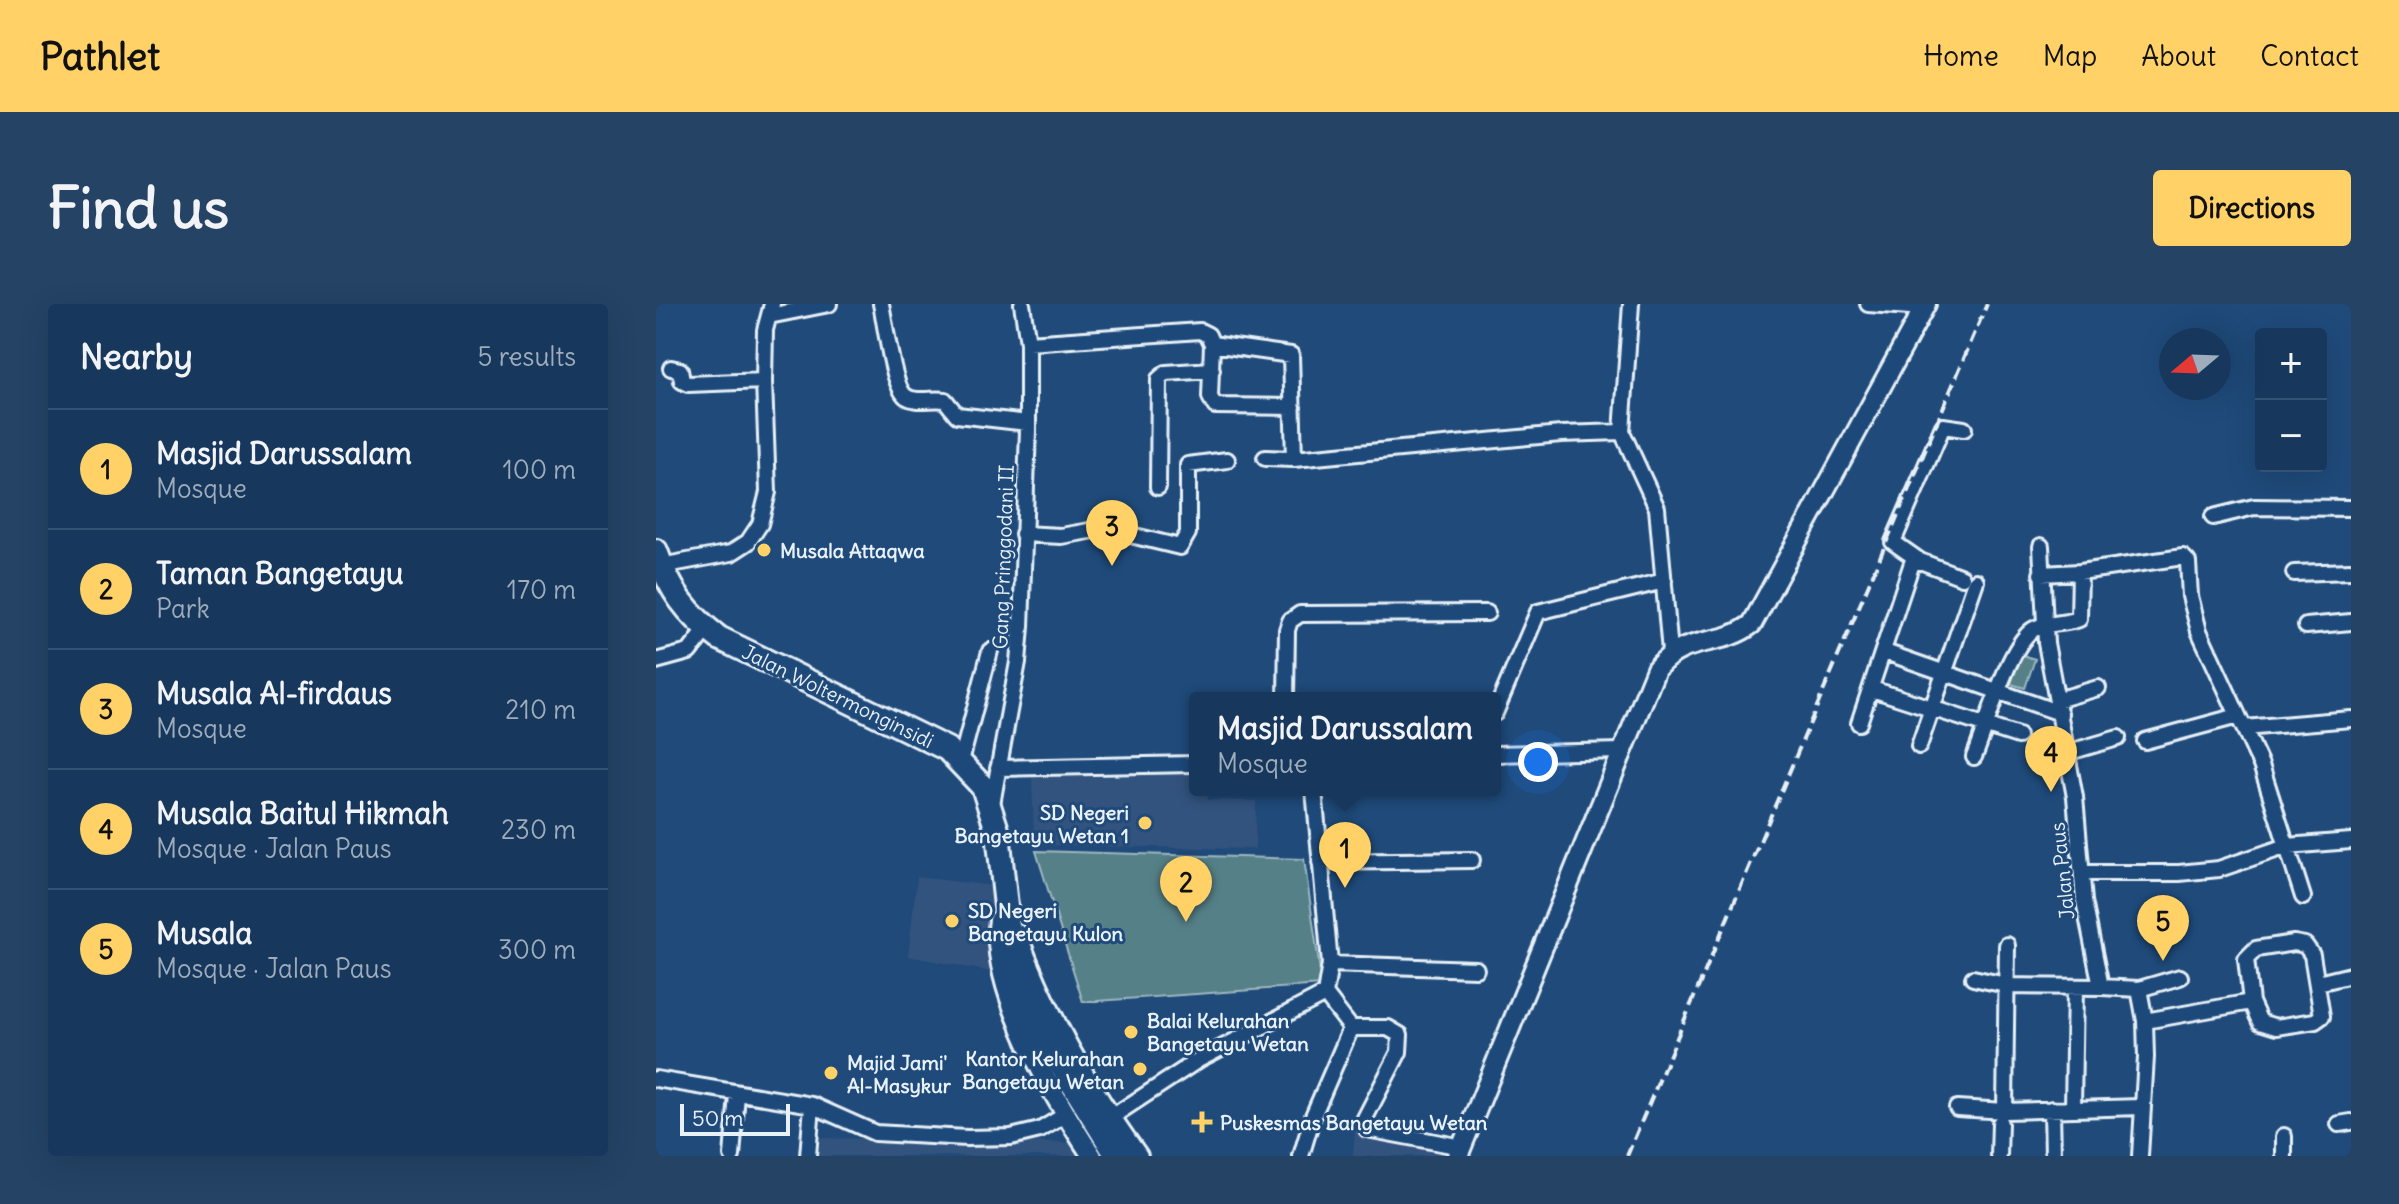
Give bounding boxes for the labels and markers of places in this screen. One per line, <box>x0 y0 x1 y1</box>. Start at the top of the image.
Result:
pin: 3 <box>1086 500 1138 566</box>
place label: Musala Attaqwa <box>780 538 925 563</box>
marker: Musala Attaqwa <box>755 541 773 559</box>
pin: 4 <box>2025 726 2077 792</box>
place label: SD Negeri Bangetayu Wetan 1 <box>954 800 1129 848</box>
marker: SD Negeri Bangetayu Wetan 1 <box>1136 814 1154 832</box>
pin: 1 <box>1319 822 1371 888</box>
pin: 2 <box>1160 856 1212 922</box>
pin: 5 <box>2137 895 2189 961</box>
place label: SD Negeri Bangetayu Kulon <box>968 898 1123 946</box>
marker: SD Negeri Bangetayu Kulon <box>943 912 961 930</box>
place label: Balai Kelurahan Bangetayu Wetan <box>1147 1008 1309 1056</box>
marker: Balai Kelurahan Bangetayu Wetan <box>1122 1023 1140 1041</box>
place label: Kantor Kelurahan Bangetayu Wetan <box>962 1046 1124 1094</box>
place label: Majid Jami' Al-Masykur <box>847 1050 952 1098</box>
marker: Kantor Kelurahan Bangetayu Wetan <box>1131 1060 1149 1078</box>
marker: Majid Jami' Al-Masykur <box>822 1064 840 1082</box>
place label: Puskesmas Bangetayu Wetan <box>1220 1110 1488 1135</box>
marker: Puskesmas Bangetayu Wetan <box>1191 1111 1213 1133</box>

